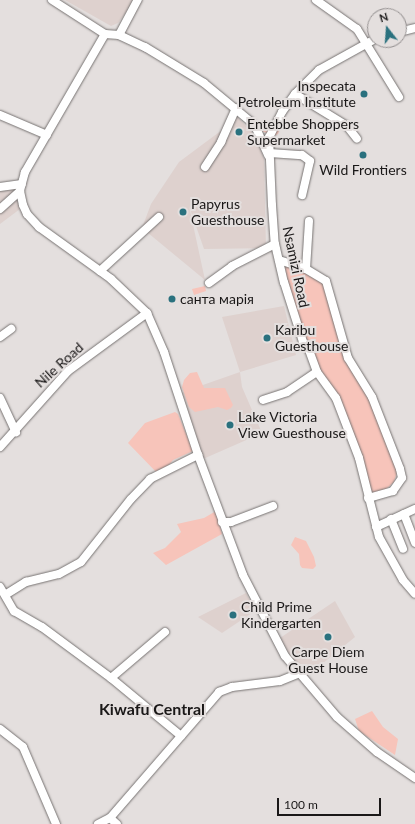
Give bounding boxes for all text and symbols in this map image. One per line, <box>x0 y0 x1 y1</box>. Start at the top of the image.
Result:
north arrow <box>367 8 407 48</box>
text: N <box>378 10 390 24</box>
place label: Inspecata Petroleum Institute <box>238 78 356 110</box>
marker: Inspecata Petroleum Institute <box>359 89 369 99</box>
place label: Entebbe Shoppers Supermarket <box>247 116 359 148</box>
marker: Entebbe Shoppers Supermarket <box>234 127 244 137</box>
marker: Wild Frontiers <box>358 150 368 160</box>
place label: Wild Frontiers <box>319 162 407 178</box>
place label: Papyrus Guesthouse <box>191 196 264 228</box>
marker: Papyrus Guesthouse <box>178 207 188 217</box>
street label: Nsamizi Road <box>279 225 313 309</box>
place label: санта марія <box>180 291 254 307</box>
marker: санта марія <box>167 294 177 304</box>
place label: Karibu Guesthouse <box>275 322 348 354</box>
marker: Karibu Guesthouse <box>262 333 272 343</box>
street label: Nile Road <box>31 339 87 391</box>
place label: Lake Victoria View Guesthouse <box>238 409 346 442</box>
marker: Lake Victoria View Guesthouse <box>225 420 235 430</box>
place label: Child Prime Kindergarten <box>241 599 321 632</box>
marker: Child Prime Kindergarten <box>228 610 238 620</box>
marker: Carpe Diem Guest House <box>323 632 333 642</box>
place label: Carpe Diem Guest House <box>288 644 368 676</box>
district label: Kiwafu Central <box>99 699 205 719</box>
scale bar <box>279 790 383 816</box>
text: 100 m <box>284 797 318 812</box>

